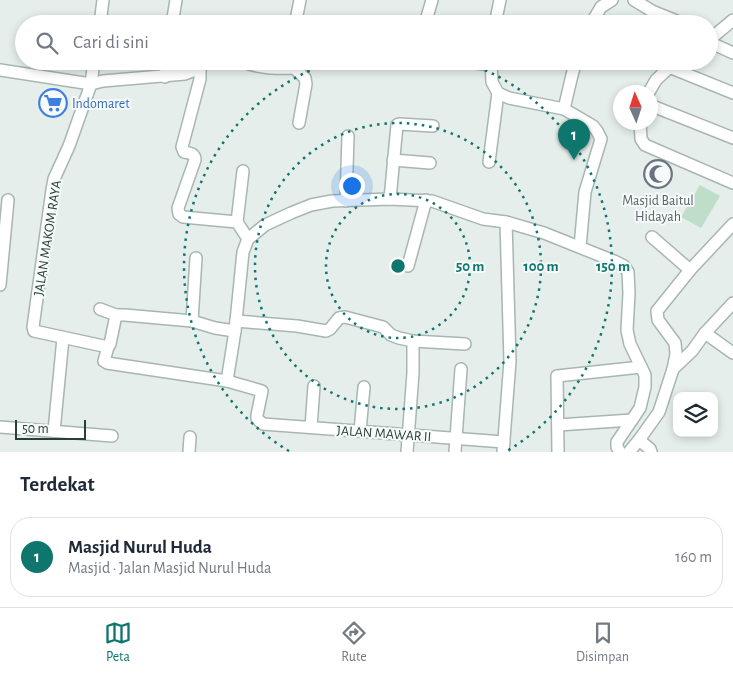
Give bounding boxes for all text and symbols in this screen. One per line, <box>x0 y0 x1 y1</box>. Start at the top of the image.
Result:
search box <box>15 15 718 70</box>
icon: search <box>33 29 61 57</box>
text: Cari di sini <box>73 33 149 52</box>
north arrow <box>613 85 658 130</box>
supermarket icon: Indomaret <box>38 88 68 118</box>
place label: Indomaret <box>72 97 130 111</box>
pin: 1 <box>558 119 590 160</box>
mosque icon: Masjid Baitul Hidayah <box>643 159 673 189</box>
your location <box>339 173 365 199</box>
street label: JALAN MAKOM RAYA <box>32 179 64 297</box>
place label: Masjid Baitul Hidayah <box>622 194 694 224</box>
centre of rings <box>389 257 407 275</box>
text: 50 m <box>456 259 484 274</box>
text: 100 m <box>523 259 559 274</box>
text: 150 m <box>596 259 630 274</box>
map controls <box>673 392 718 437</box>
button: layers <box>673 392 718 437</box>
scale bar <box>15 417 86 440</box>
text: 50 m <box>22 422 49 436</box>
street label: JALAN MAWAR II <box>336 424 432 444</box>
text: Terdekat <box>20 474 95 495</box>
text: Masjid Nurul Huda <box>68 538 212 557</box>
text: 1 <box>34 549 40 565</box>
text: 160 m <box>675 549 712 565</box>
text: Masjid · Jalan Masjid Nurul Huda <box>68 560 271 576</box>
tab: Peta <box>104 619 132 666</box>
tab: Rute <box>340 619 368 666</box>
tab: Disimpan <box>576 619 629 666</box>

